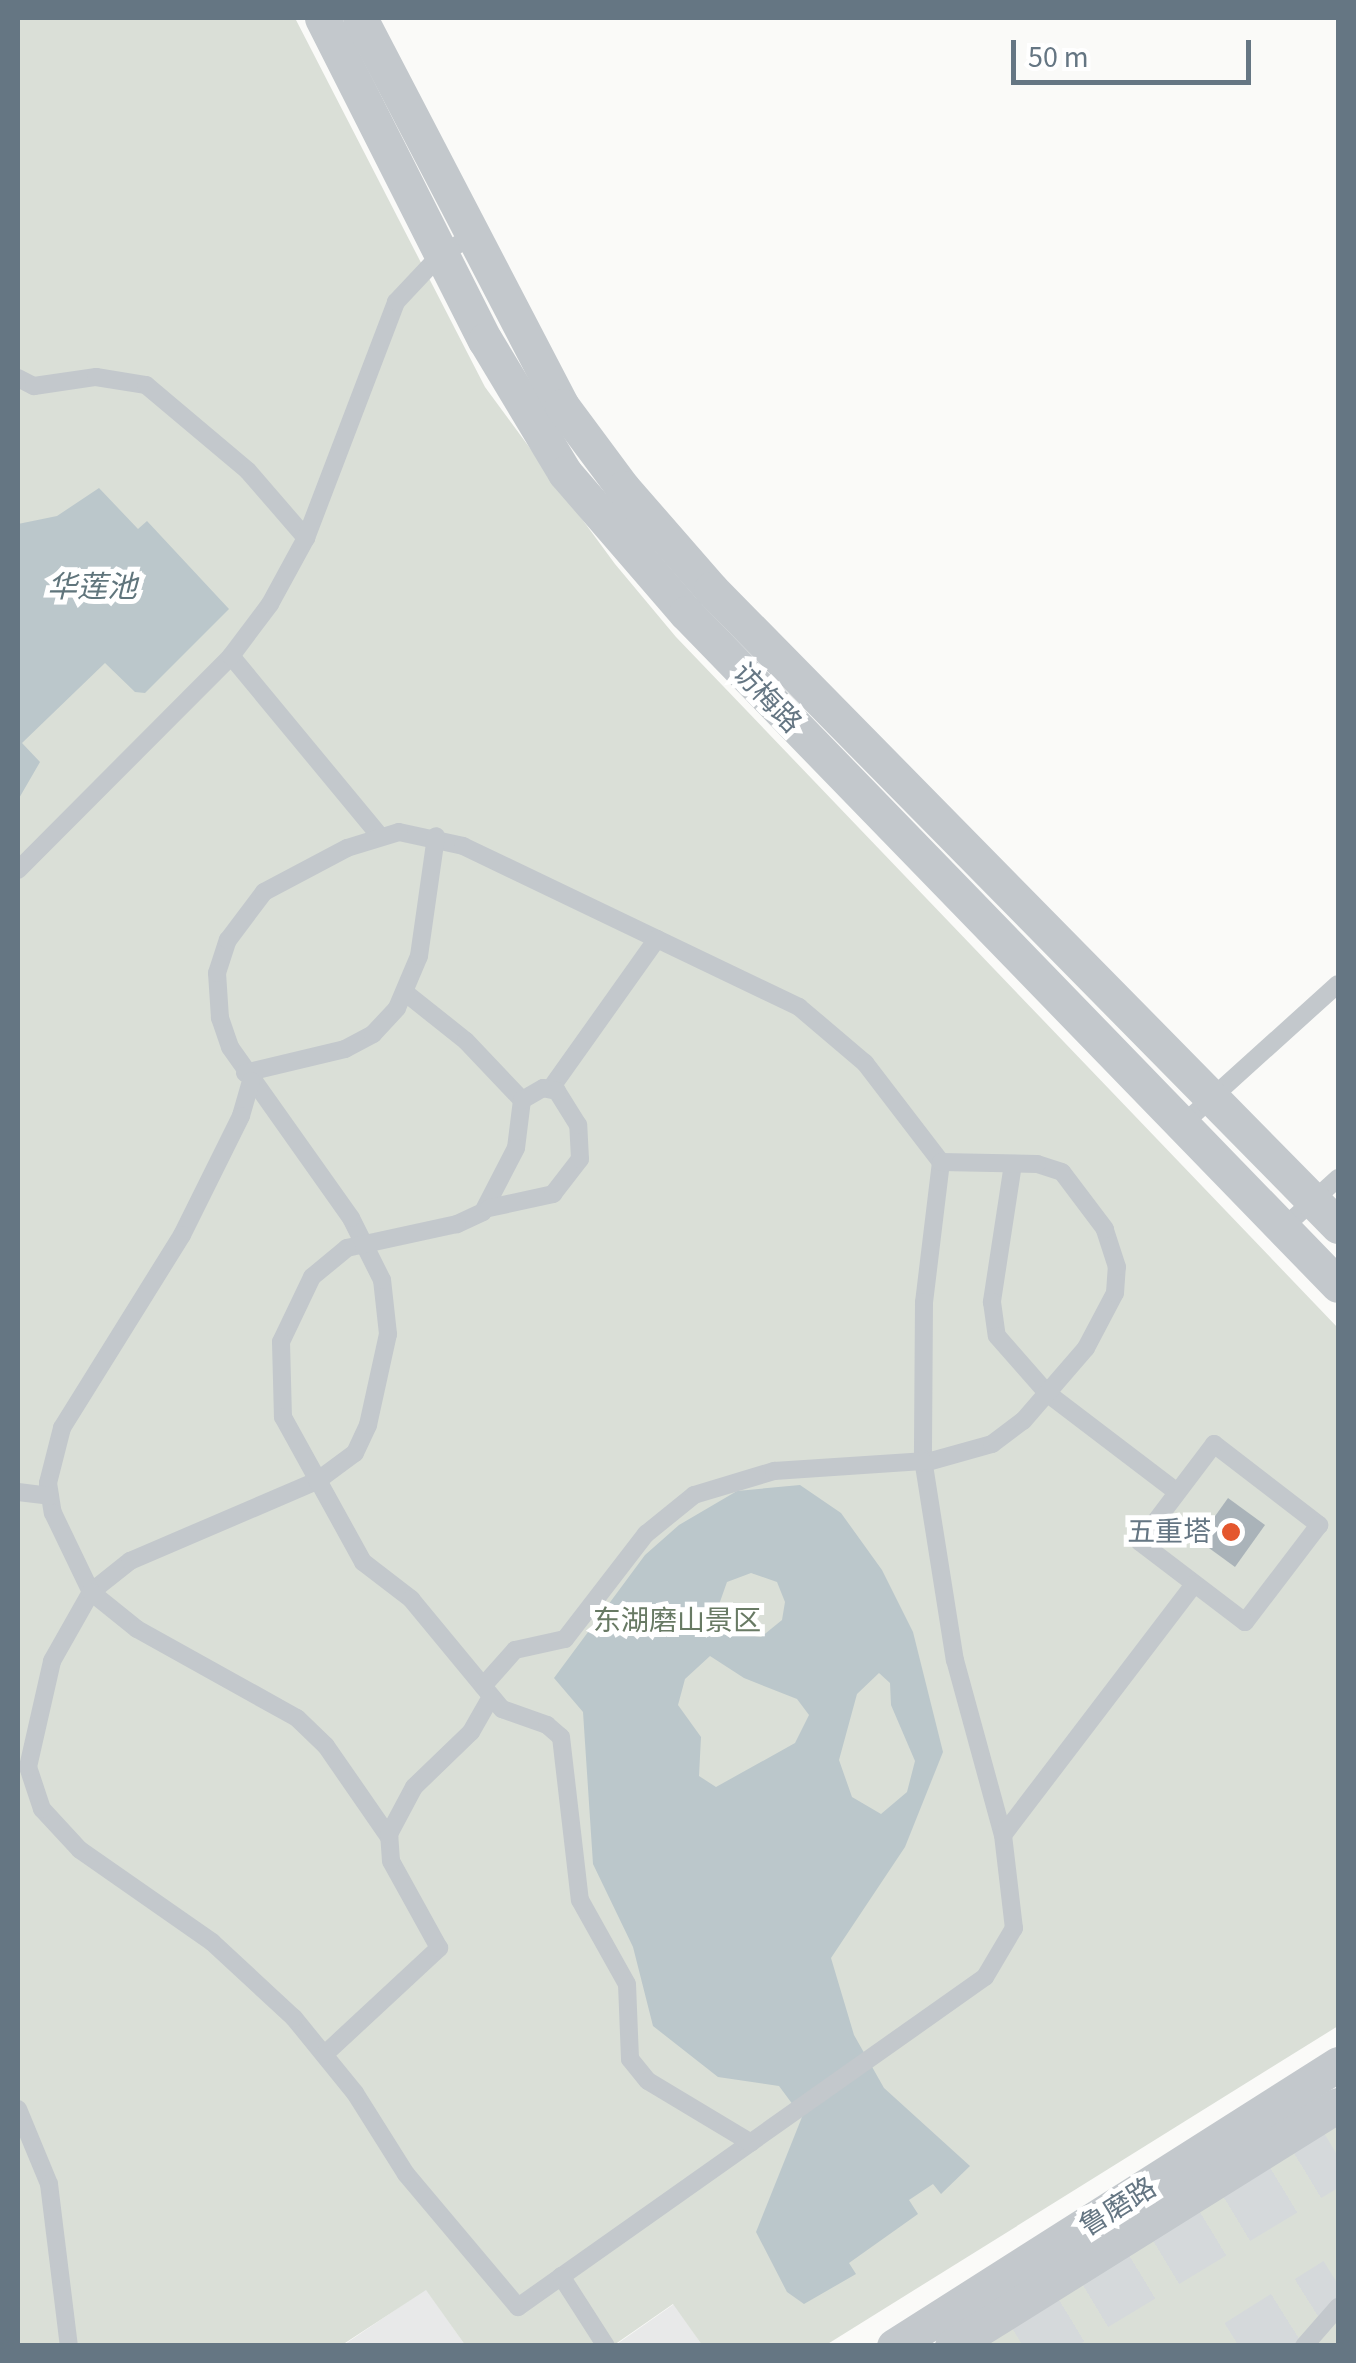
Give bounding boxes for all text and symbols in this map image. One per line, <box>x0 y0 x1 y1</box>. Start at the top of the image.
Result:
scale bar <box>1016 20 1256 82</box>
text: 50 m <box>1028 36 1089 79</box>
water label: 华莲池 <box>47 570 137 606</box>
street label: 访梅路 <box>726 656 808 740</box>
place label: 五重塔 <box>1127 1515 1211 1549</box>
marker: 五重塔 <box>1220 1521 1242 1543</box>
park label: 东湖磨山景区 <box>593 1604 761 1638</box>
street label: 鲁磨路 <box>1073 2170 1163 2244</box>

